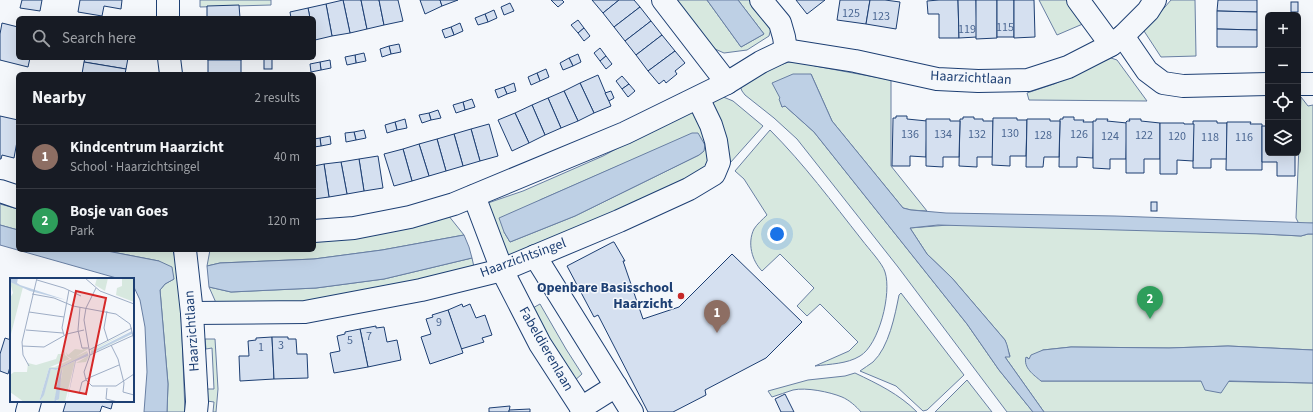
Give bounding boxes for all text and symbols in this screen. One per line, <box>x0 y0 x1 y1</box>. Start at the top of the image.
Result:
house number: 125 <box>842 5 860 22</box>
house number: 123 <box>872 8 890 25</box>
map controls <box>1265 12 1301 156</box>
button: + <box>1265 12 1301 48</box>
search box <box>16 16 316 60</box>
house number: 115 <box>996 19 1014 36</box>
house number: 119 <box>958 21 976 38</box>
icon: search <box>30 27 52 49</box>
text: Search here <box>62 28 136 49</box>
button: − <box>1265 48 1301 84</box>
street label: Haarzichtlaan <box>930 66 1012 90</box>
button: locate <box>1265 84 1301 120</box>
text: Nearby <box>32 86 86 110</box>
text: 2 results <box>255 89 300 107</box>
button: layers <box>1265 120 1301 156</box>
house number: 130 <box>1001 125 1019 142</box>
house number: 136 <box>901 126 919 143</box>
house number: 134 <box>934 126 952 143</box>
house number: 132 <box>968 126 986 143</box>
house number: 126 <box>1070 126 1088 143</box>
house number: 128 <box>1034 127 1052 144</box>
house number: 122 <box>1135 127 1153 144</box>
house number: 124 <box>1101 128 1119 145</box>
house number: 120 <box>1168 128 1186 145</box>
house number: 118 <box>1201 129 1219 146</box>
house number: 116 <box>1235 129 1253 146</box>
text: Kindcentrum Haarzicht <box>70 137 224 158</box>
text: 1 <box>42 148 48 166</box>
text: 40 m <box>274 148 300 166</box>
text: School · Haarzichtsingel <box>70 158 200 176</box>
text: Bosje van Goes <box>70 201 168 222</box>
text: 2 <box>42 212 48 230</box>
text: 120 m <box>267 212 300 230</box>
text: Park <box>70 222 94 240</box>
your location <box>767 224 787 244</box>
street label: Haarzichtsingel <box>477 233 569 283</box>
inset map <box>10 278 134 402</box>
place label: Openbare Basisschool Haarzicht <box>537 278 674 314</box>
pin: 2 <box>1137 286 1163 319</box>
street label: Haarzichtlaan <box>179 290 205 372</box>
marker: Openbare Basisschool Haarzicht <box>676 291 686 301</box>
pin: 1 <box>704 300 730 333</box>
street label: Fabeldierenlaan <box>514 303 578 395</box>
house number: 9 <box>436 314 442 331</box>
house number: 7 <box>366 328 372 345</box>
house number: 5 <box>347 332 353 349</box>
house number: 3 <box>278 337 284 354</box>
house number: 1 <box>258 339 264 356</box>

